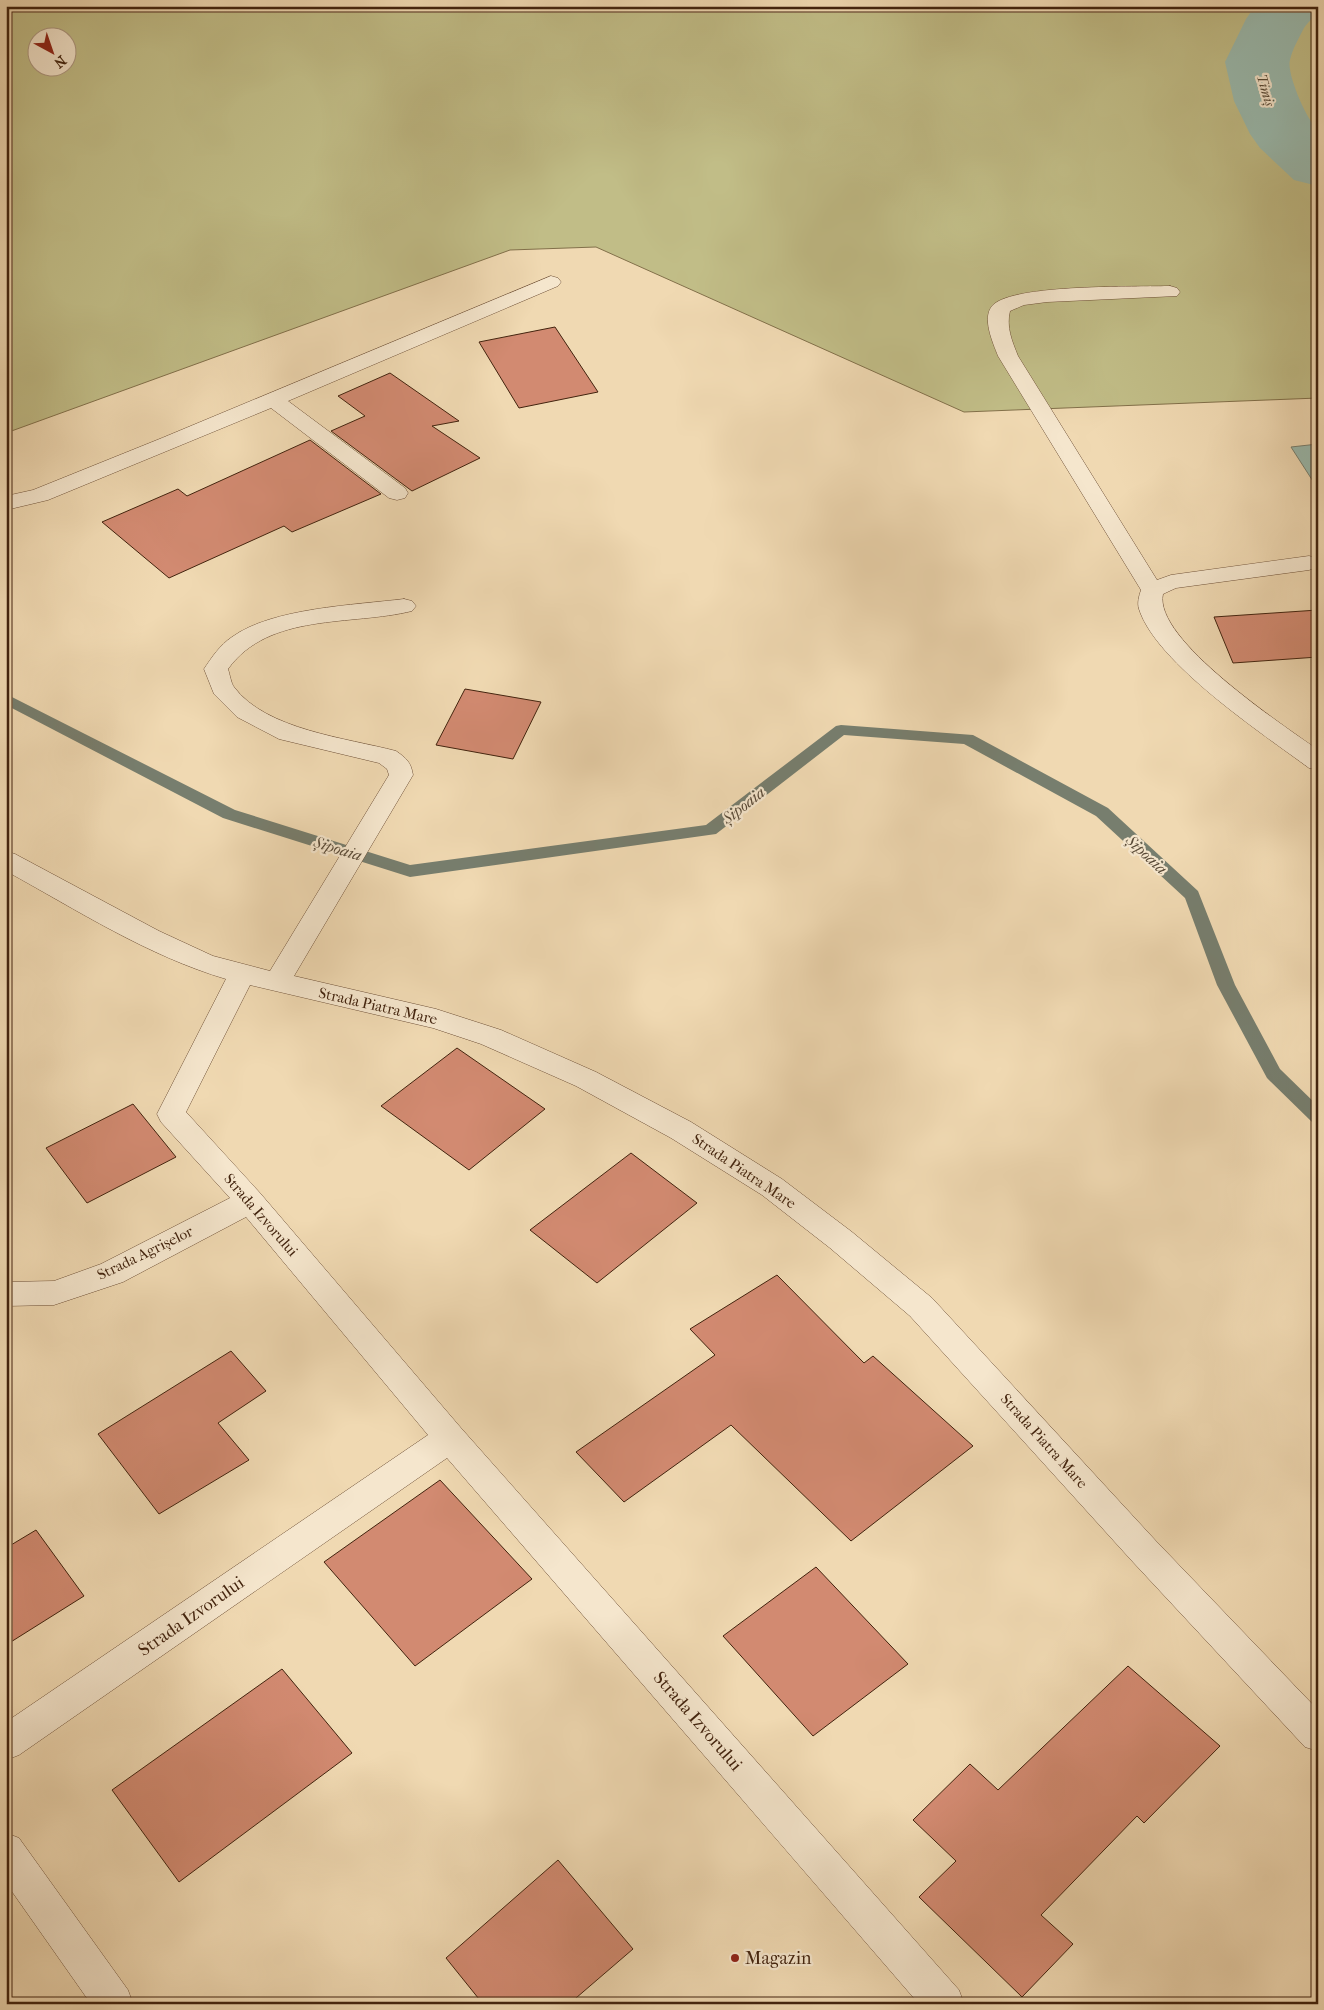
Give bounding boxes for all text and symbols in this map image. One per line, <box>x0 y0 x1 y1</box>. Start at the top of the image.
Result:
north arrow <box>28 28 78 78</box>
text: N <box>50 52 70 72</box>
water label: Timiș <box>1253 72 1279 109</box>
water label: Șipoaia <box>717 783 769 829</box>
water label: Șipoaia <box>1121 830 1171 879</box>
water label: Șipoaia <box>310 832 364 866</box>
street label: Strada Piatra Mare <box>317 984 440 1029</box>
street label: Strada Piatra Mare <box>689 1130 800 1213</box>
street label: Strada Izvorului <box>220 1170 302 1261</box>
street label: Strada Agrișelor <box>94 1222 196 1284</box>
street label: Strada Piatra Mare <box>997 1390 1092 1493</box>
street label: Strada Izvorului <box>134 1572 249 1661</box>
street label: Strada Izvorului <box>649 1667 747 1776</box>
place label: Magazin <box>745 1948 812 1969</box>
marker: Magazin <box>729 1952 741 1964</box>

